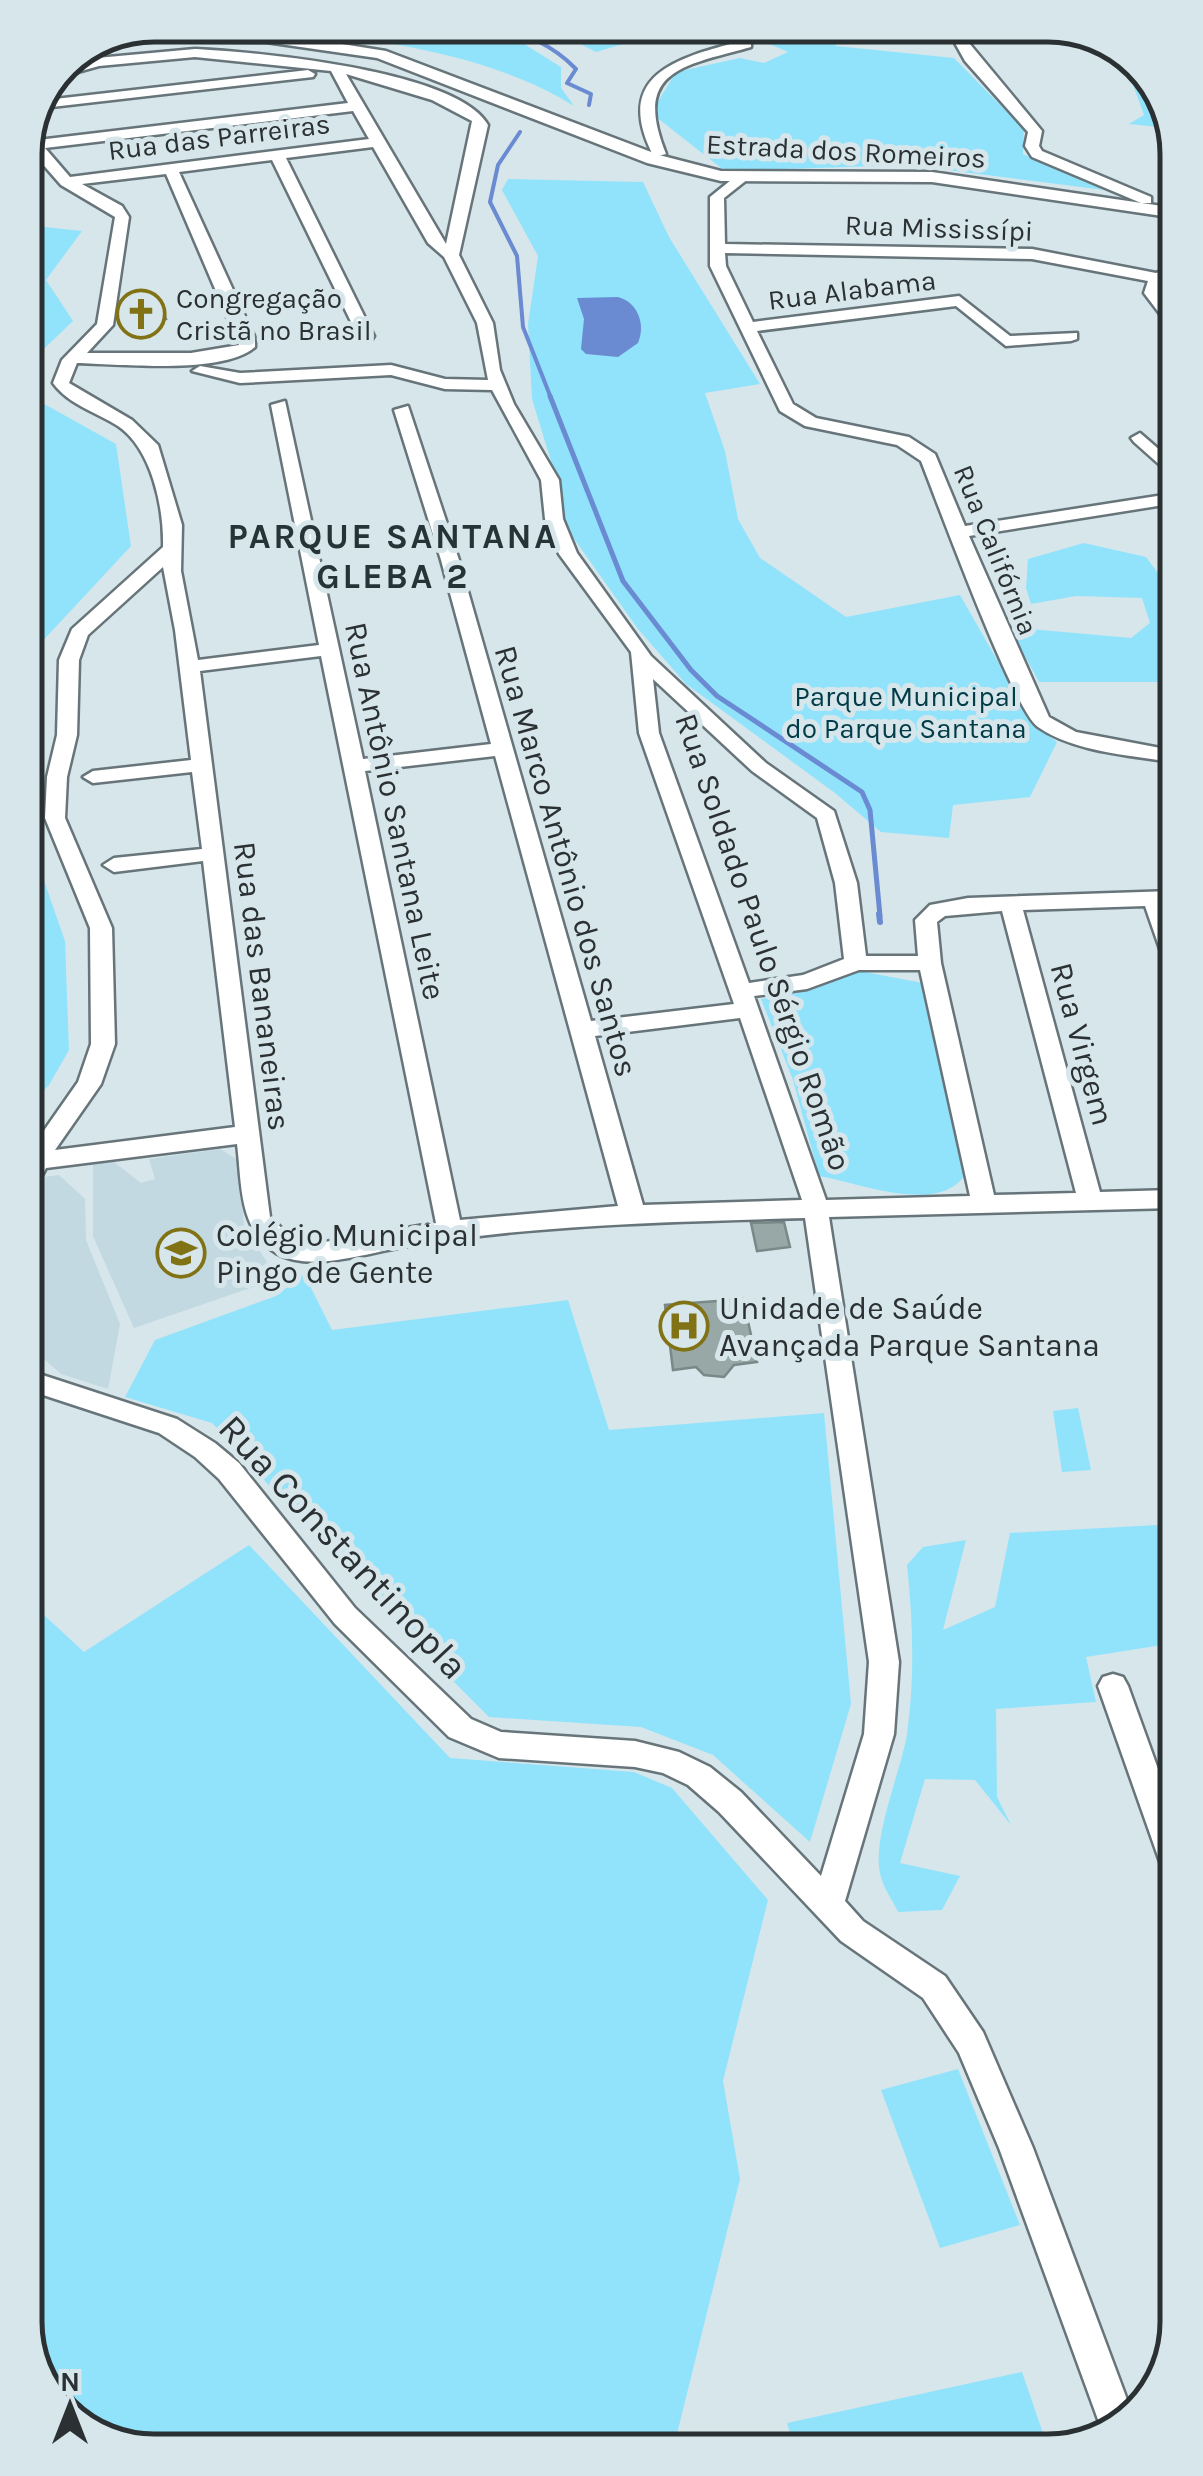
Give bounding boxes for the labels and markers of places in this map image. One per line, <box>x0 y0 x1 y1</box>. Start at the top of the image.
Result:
place label: Congregação Cristã no Brasil <box>176 282 372 347</box>
church icon: Congregação Cristã no Brasil <box>115 288 167 340</box>
place label: Colégio Municipal Pingo de Gente <box>216 1217 478 1291</box>
school or university icon: Colégio Municipal Pingo de Gente <box>155 1227 207 1279</box>
place label: Unidade de Saúde Avançada Parque Santana <box>719 1290 1100 1364</box>
hospital icon: Unidade de Saúde Avançada Parque Santana <box>658 1300 710 1352</box>

